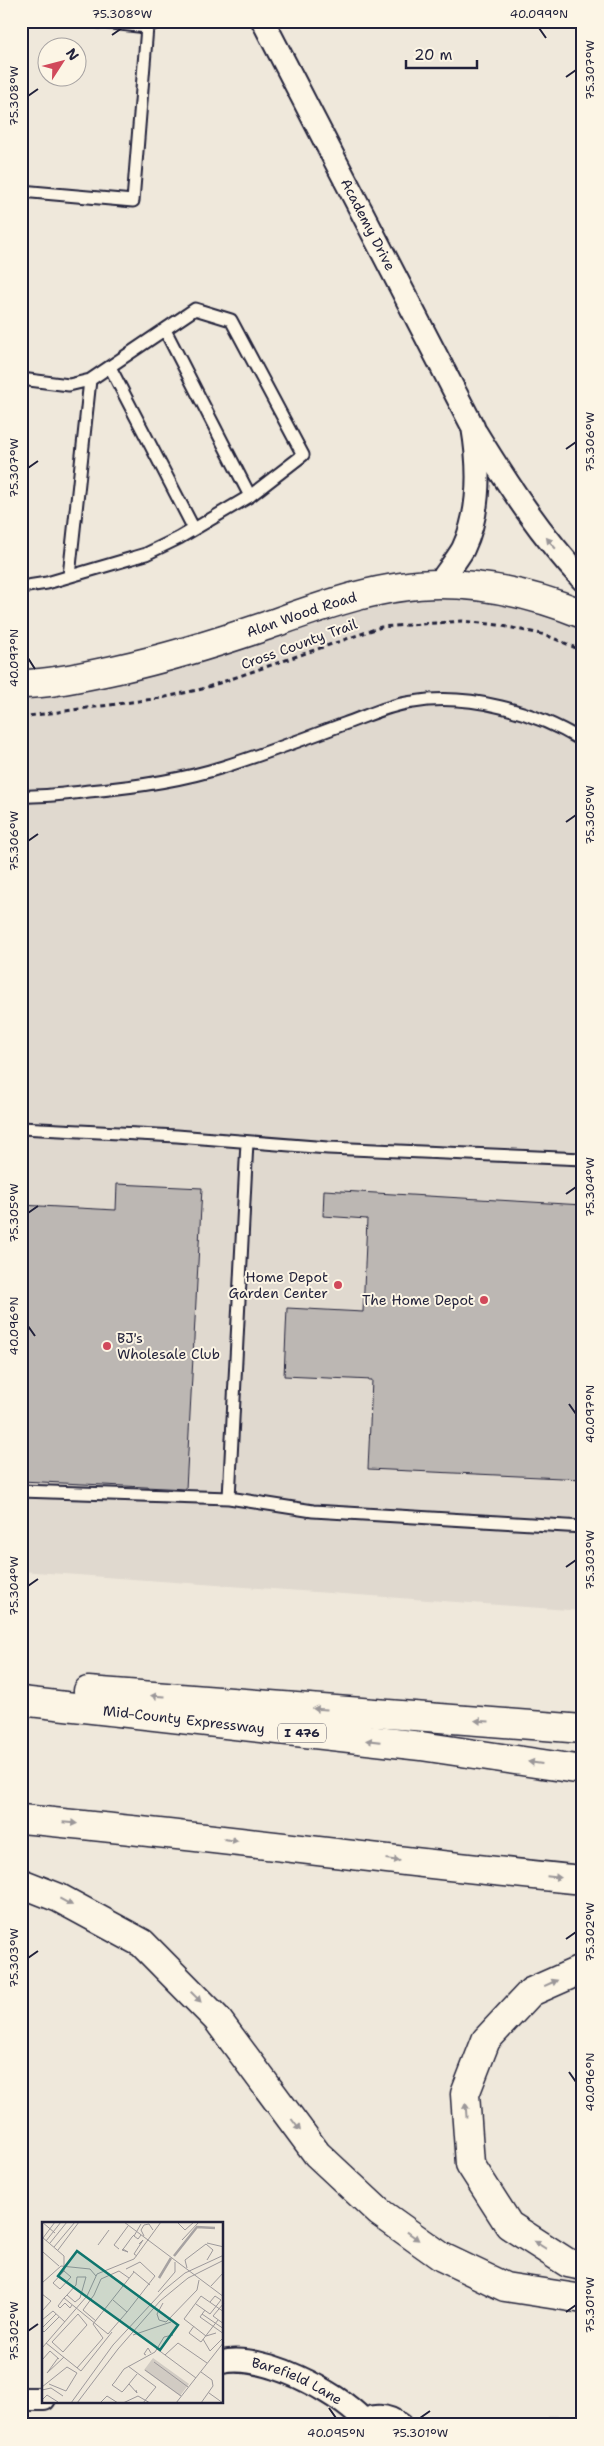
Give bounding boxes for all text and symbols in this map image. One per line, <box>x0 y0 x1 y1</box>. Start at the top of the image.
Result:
text: 75.308°W <box>92 6 152 22</box>
text: 40.099°N <box>510 6 568 22</box>
north arrow <box>38 38 88 88</box>
scale bar <box>406 38 478 70</box>
text: 75.307°W <box>582 40 598 100</box>
text: N <box>62 45 83 64</box>
text: 20 m <box>414 45 453 65</box>
text: 75.308°W <box>6 66 22 126</box>
street label: Academy Drive <box>337 175 400 274</box>
text: 75.306°W <box>582 412 598 472</box>
text: 75.307°W <box>6 438 22 498</box>
one-way arrow <box>546 536 557 549</box>
street label: Alan Wood Road <box>244 587 359 641</box>
street label: Cross County Trail <box>238 614 360 673</box>
text: 40.097°N <box>6 629 22 687</box>
text: 75.305°W <box>582 785 598 845</box>
text: 75.306°W <box>6 811 22 871</box>
text: 75.304°W <box>582 1157 598 1217</box>
text: 75.305°W <box>6 1183 22 1243</box>
place label: Home Depot Garden Center <box>228 1268 328 1302</box>
marker: Home Depot Garden Center <box>332 1279 344 1291</box>
place label: The Home Depot <box>362 1291 474 1309</box>
marker: The Home Depot <box>478 1294 490 1306</box>
text: 40.096°N <box>6 1297 22 1355</box>
place label: BJ's Wholesale Club <box>117 1329 220 1363</box>
marker: BJ's Wholesale Club <box>101 1340 113 1352</box>
text: 40.097°N <box>582 1385 598 1443</box>
text: 75.303°W <box>582 1530 598 1590</box>
text: 75.304°W <box>6 1556 22 1616</box>
one-way arrow <box>149 1692 165 1700</box>
street label: Mid-County Expressway <box>102 1701 266 1737</box>
one-way arrow <box>312 1704 328 1712</box>
one-way arrow <box>474 1717 490 1725</box>
road number: I 476 <box>278 1724 326 1742</box>
one-way arrow <box>365 1737 381 1745</box>
one-way arrow <box>526 1759 542 1767</box>
one-way arrow <box>62 1820 78 1828</box>
one-way arrow <box>224 1837 240 1845</box>
one-way arrow <box>385 1856 401 1864</box>
one-way arrow <box>547 1874 563 1882</box>
one-way arrow <box>59 1898 74 1906</box>
text: 75.302°W <box>582 1902 598 1962</box>
text: 75.303°W <box>6 1928 22 1988</box>
one-way arrow <box>544 1978 558 1986</box>
one-way arrow <box>189 1991 201 2003</box>
text: 40.096°N <box>582 2053 598 2111</box>
one-way arrow <box>462 2102 470 2118</box>
one-way arrow <box>290 2118 301 2131</box>
inset map <box>42 2222 224 2404</box>
one-way arrow <box>406 2231 420 2241</box>
one-way arrow <box>533 2240 546 2249</box>
text: 75.301°W <box>582 2277 598 2333</box>
text: 75.302°W <box>6 2301 22 2361</box>
street label: Barefield Lane <box>250 2353 346 2409</box>
text: 40.095°N <box>307 2425 365 2441</box>
text: 75.301°W <box>392 2425 448 2441</box>

